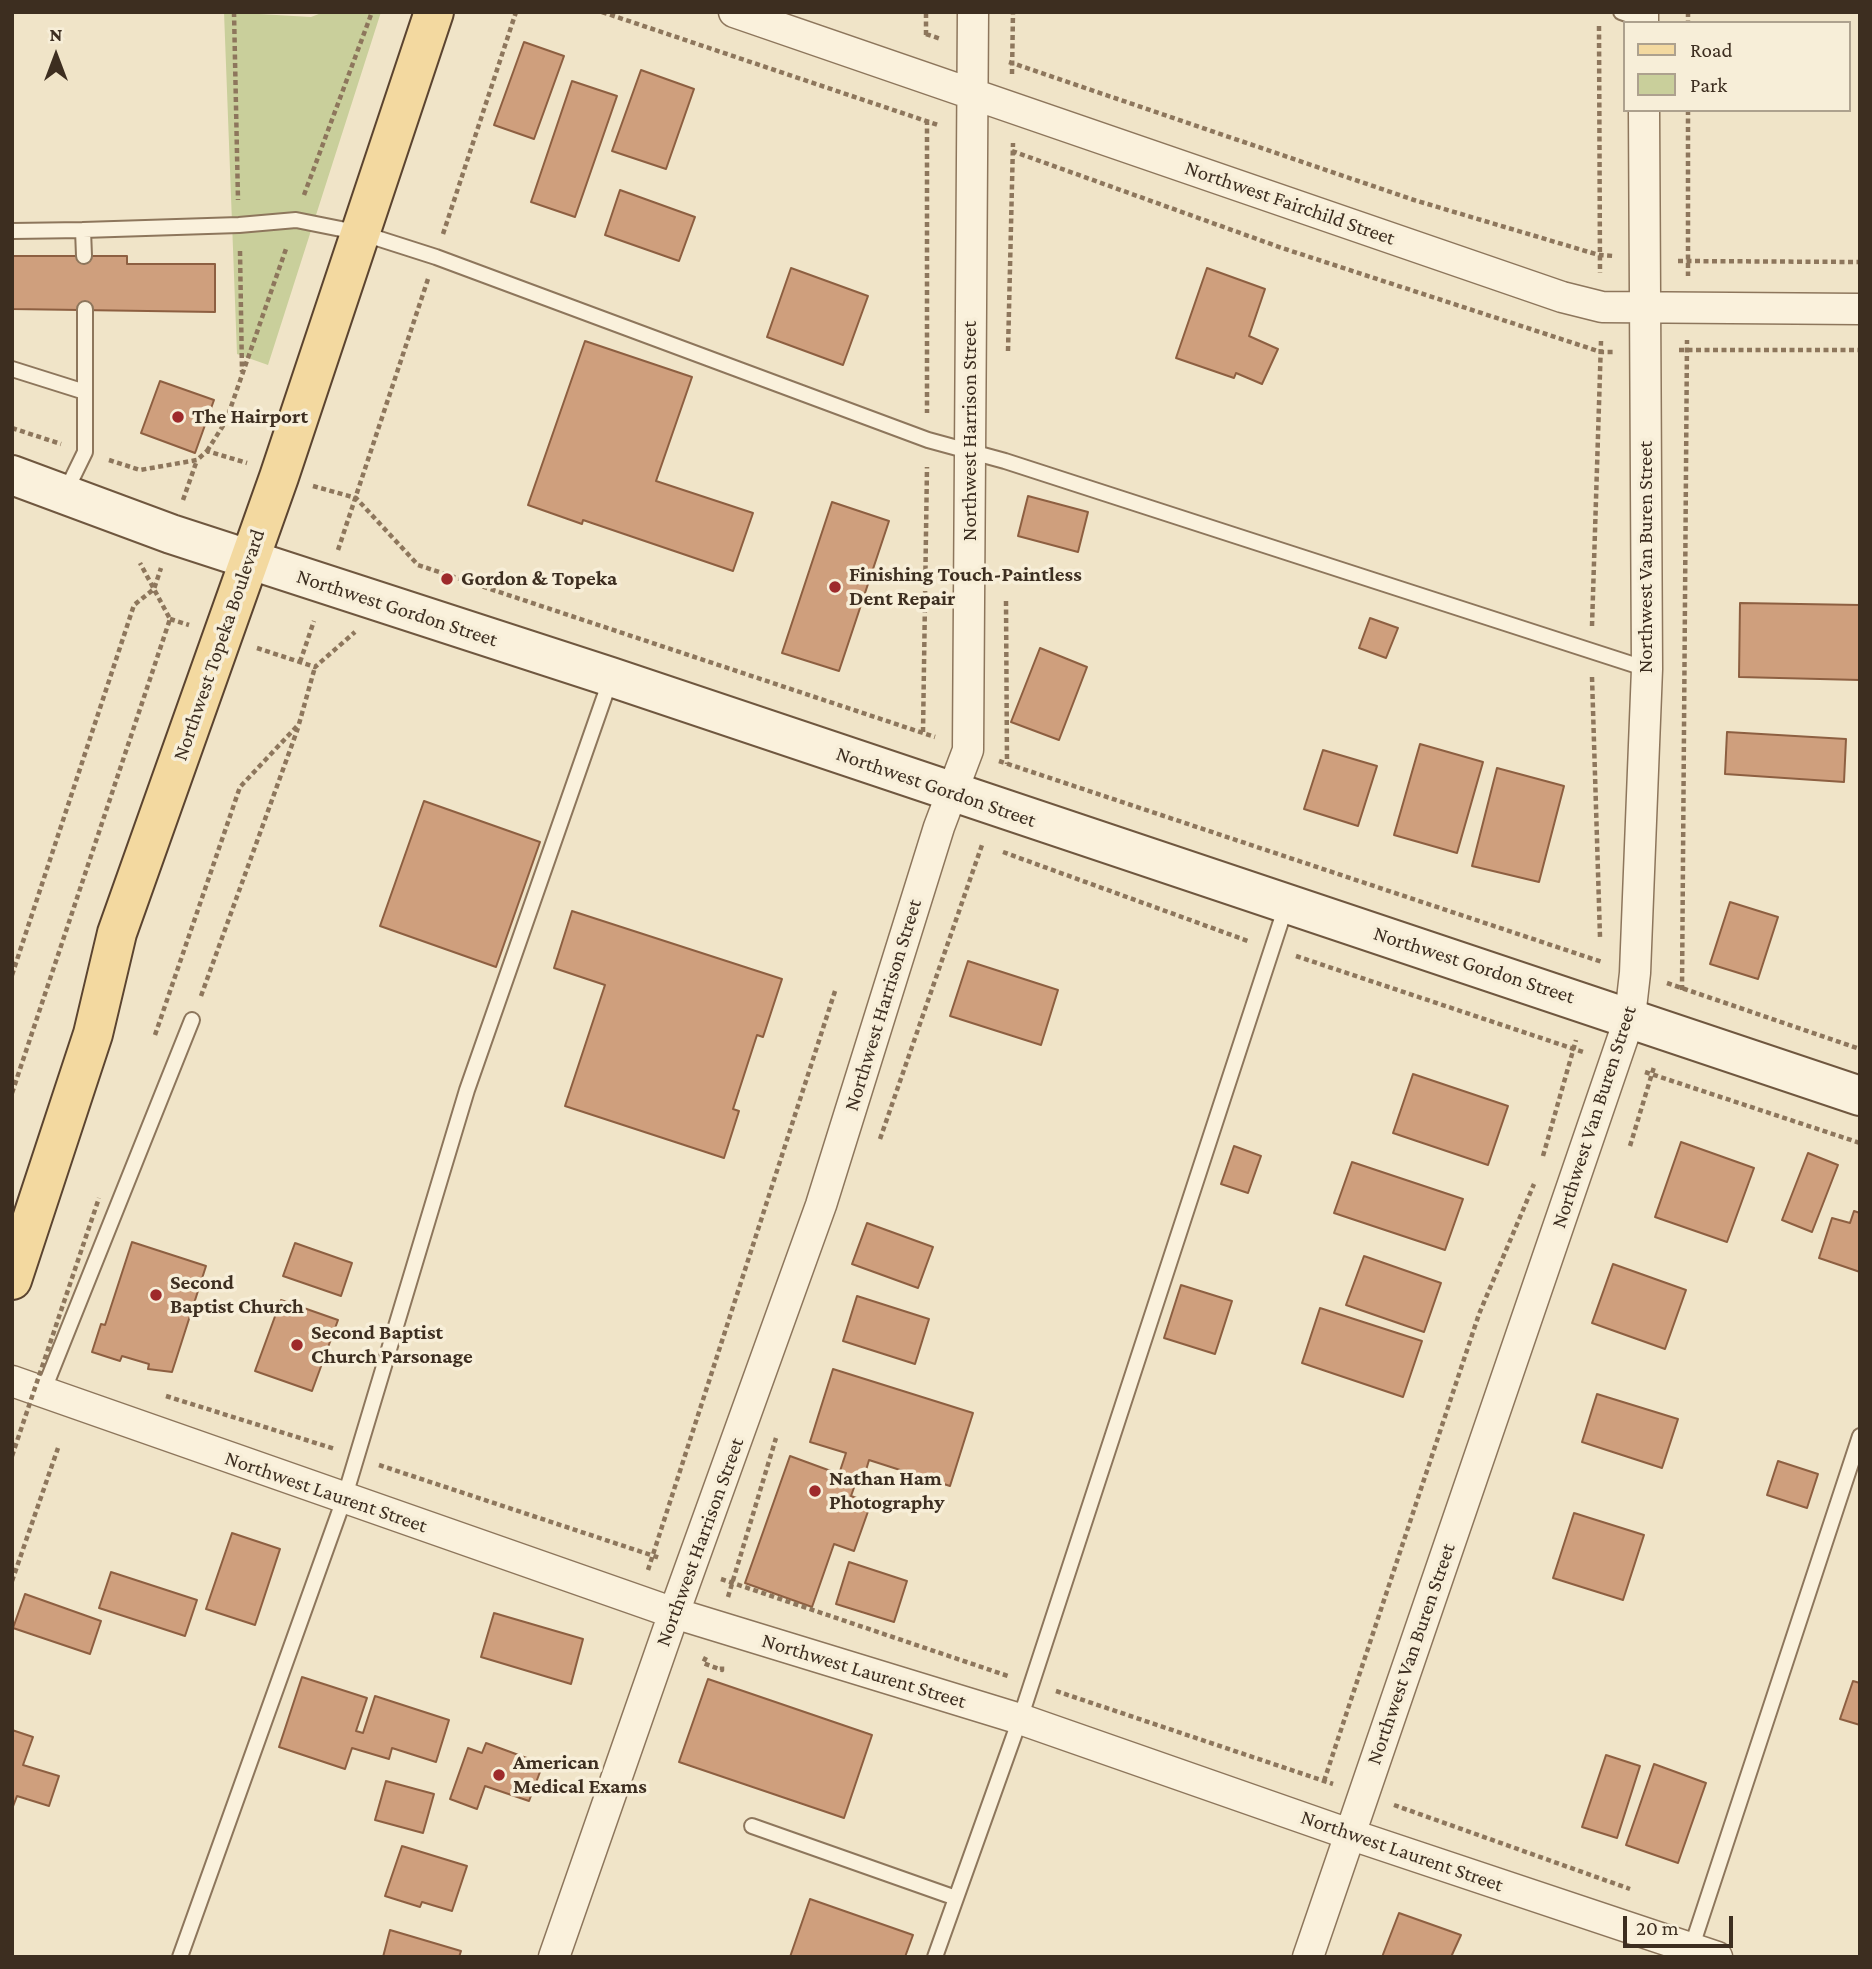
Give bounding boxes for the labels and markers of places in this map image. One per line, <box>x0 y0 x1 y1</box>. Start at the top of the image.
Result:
place label: The Hairport <box>192 404 308 430</box>
marker: The Hairport <box>170 409 186 425</box>
place label: Finishing Touch-Paintless Dent Repair <box>849 562 1082 612</box>
place label: Gordon & Topeka <box>461 566 617 592</box>
marker: Gordon & Topeka <box>439 571 455 587</box>
marker: Finishing Touch-Paintless Dent Repair <box>827 579 843 595</box>
place label: Second Baptist Church <box>170 1270 304 1320</box>
marker: Second Baptist Church <box>148 1287 164 1303</box>
place label: Second Baptist Church Parsonage <box>311 1320 473 1370</box>
marker: Second Baptist Church Parsonage <box>289 1337 305 1353</box>
place label: Nathan Ham Photography <box>829 1466 944 1516</box>
marker: Nathan Ham Photography <box>807 1483 823 1499</box>
place label: American Medical Exams <box>513 1750 647 1800</box>
marker: American Medical Exams <box>491 1767 507 1783</box>

